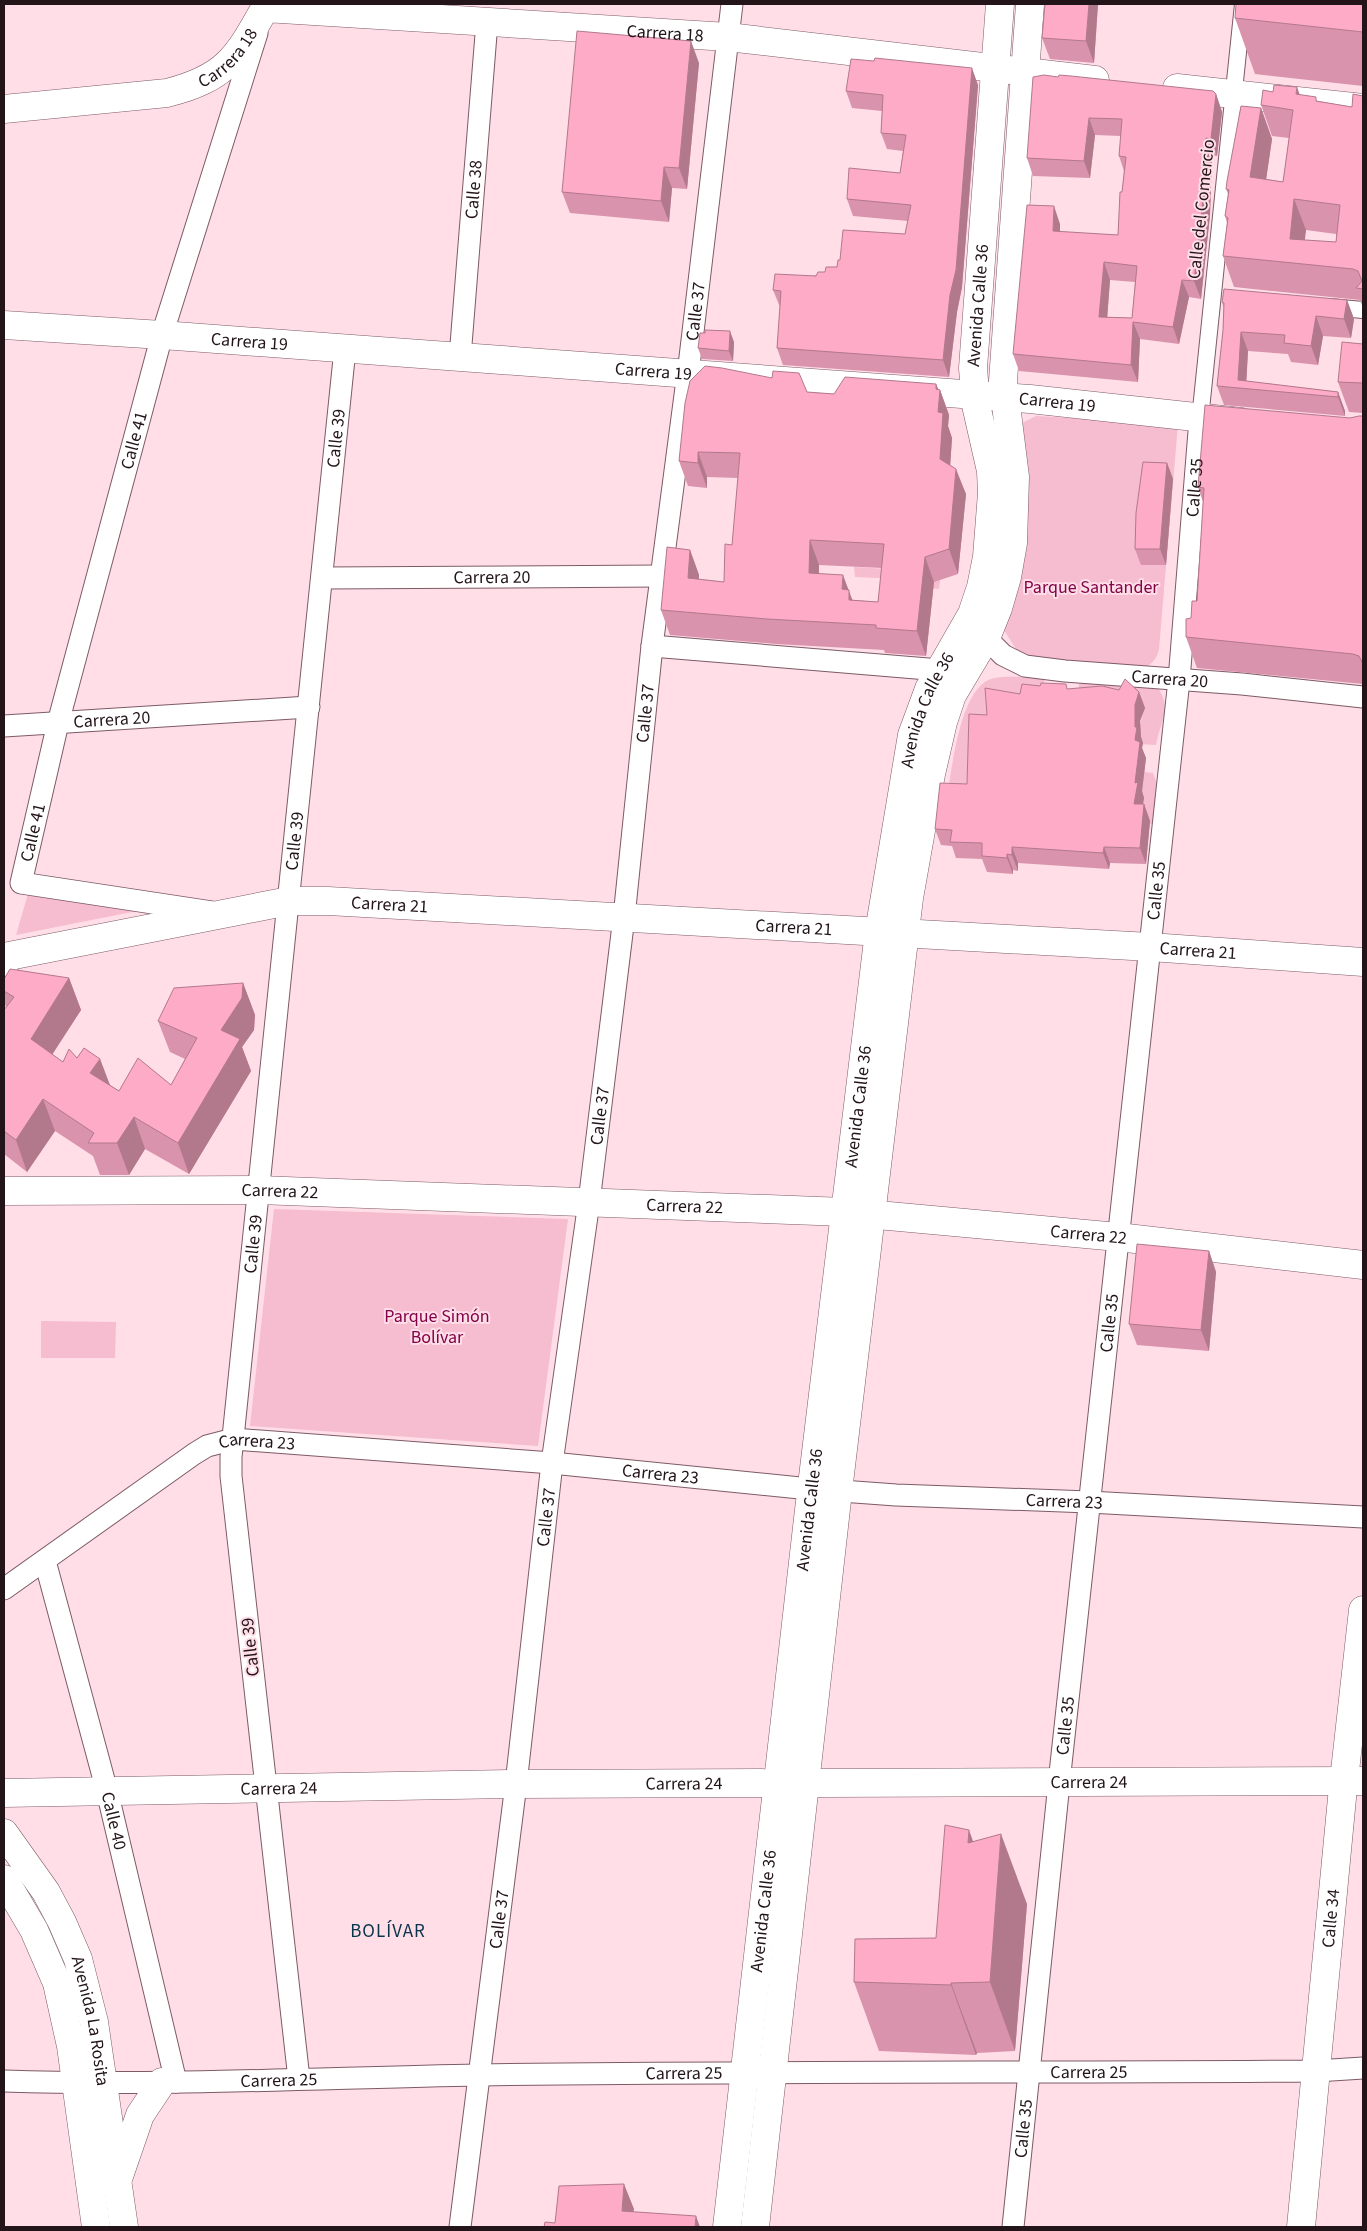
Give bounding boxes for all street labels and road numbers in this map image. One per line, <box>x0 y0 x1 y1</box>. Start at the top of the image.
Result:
street label: Carrera 18 <box>626 19 704 48</box>
street label: Carrera 18 <box>194 23 264 94</box>
street label: Calle del Comercio <box>1182 138 1221 280</box>
street label: Calle 38 <box>459 159 489 220</box>
street label: Avenida Calle 36 <box>961 243 995 368</box>
street label: Calle 37 <box>680 281 712 342</box>
street label: Carrera 19 <box>210 327 289 357</box>
street label: Carrera 19 <box>614 356 693 387</box>
street label: Carrera 19 <box>1018 386 1097 419</box>
street label: Calle 39 <box>321 408 352 469</box>
street label: Calle 41 <box>115 409 154 472</box>
street label: Calle 35 <box>1180 457 1210 518</box>
street label: Carrera 20 <box>453 565 531 590</box>
street label: Avenida Calle 36 <box>895 648 961 770</box>
street label: Carrera 20 <box>1130 664 1209 694</box>
street label: Calle 37 <box>630 683 661 744</box>
street label: Carrera 20 <box>73 705 151 735</box>
street label: Calle 41 <box>14 801 52 864</box>
street label: Calle 39 <box>279 810 310 872</box>
street label: Calle 35 <box>1141 860 1172 921</box>
street label: Carrera 21 <box>350 890 429 920</box>
street label: Carrera 21 <box>755 913 833 942</box>
street label: Carrera 21 <box>1159 936 1237 966</box>
street label: Avenida Calle 36 <box>839 1044 878 1169</box>
street label: Calle 37 <box>584 1085 616 1147</box>
street label: Carrera 22 <box>241 1178 319 1205</box>
street label: Carrera 22 <box>646 1193 724 1220</box>
street label: Calle 39 <box>238 1213 269 1275</box>
street label: Carrera 22 <box>1049 1219 1128 1251</box>
street label: Calle 35 <box>1094 1292 1125 1354</box>
street label: Carrera 23 <box>216 1426 296 1457</box>
street label: Avenida Calle 36 <box>790 1447 829 1572</box>
street label: Carrera 23 <box>621 1458 700 1491</box>
street label: Calle 37 <box>531 1486 562 1548</box>
street label: Carrera 23 <box>1025 1488 1103 1516</box>
street label: Calle 39 <box>235 1616 266 1678</box>
street label: Calle 35 <box>1050 1695 1081 1756</box>
street label: Carrera 24 <box>1050 1770 1128 1795</box>
street label: Carrera 24 <box>645 1771 723 1797</box>
street label: Carrera 24 <box>240 1775 318 1802</box>
street label: Calle 40 <box>95 1789 133 1853</box>
street label: Avenida Calle 36 <box>744 1849 783 1974</box>
street label: Calle 34 <box>1316 1888 1346 1949</box>
street label: Calle 37 <box>483 1889 515 1950</box>
street label: Avenida La Rosita <box>65 1953 115 2087</box>
street label: Carrera 25 <box>1050 2060 1127 2085</box>
street label: Carrera 25 <box>645 2061 723 2086</box>
street label: Carrera 25 <box>240 2067 318 2094</box>
street label: Calle 35 <box>1008 2098 1039 2159</box>

